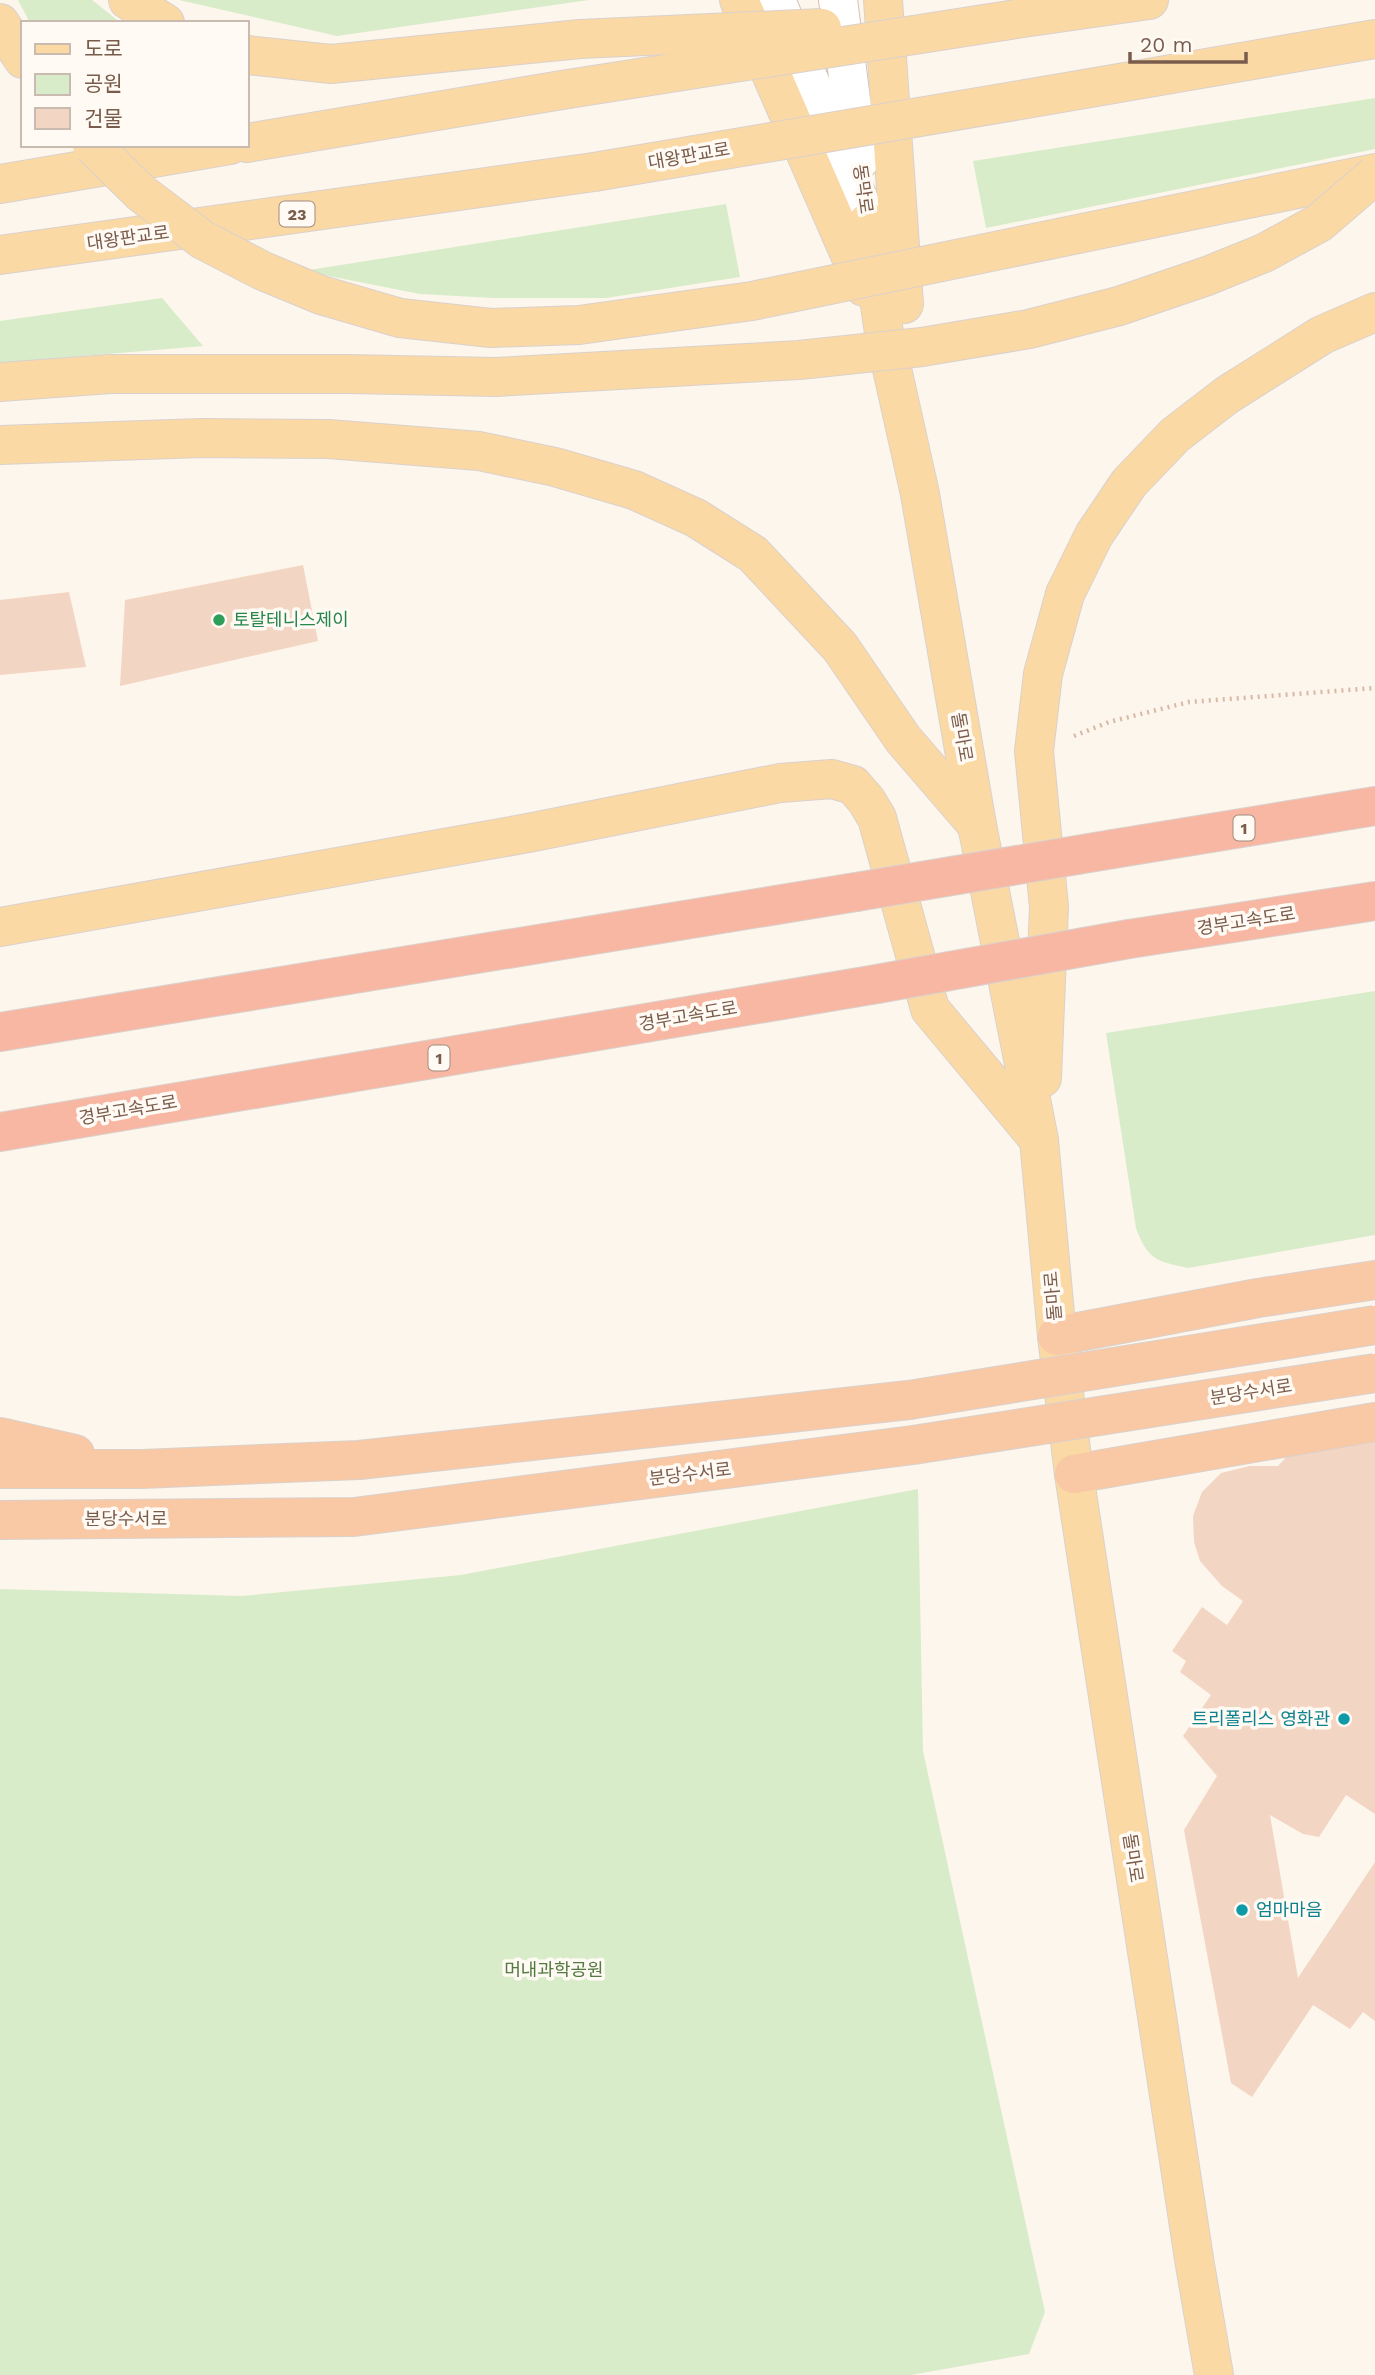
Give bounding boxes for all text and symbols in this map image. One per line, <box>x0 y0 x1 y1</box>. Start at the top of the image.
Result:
legend <box>21 21 248 147</box>
scale bar <box>1130 21 1246 65</box>
text: 20 m <box>1140 32 1192 57</box>
text: 도로 <box>84 36 123 61</box>
text: 공원 <box>84 71 123 96</box>
text: 건물 <box>84 106 123 131</box>
street label: 대왕판교로 <box>646 138 732 173</box>
street label: 동막로 <box>850 163 877 215</box>
road number: 23 <box>280 202 314 227</box>
street label: 대왕판교로 <box>85 221 170 254</box>
place label: 토탈테니스제이 <box>233 609 349 630</box>
marker: 토탈테니스제이 <box>211 612 227 628</box>
street label: 돌마로 <box>948 711 977 763</box>
road number: 1 <box>1234 816 1254 841</box>
street label: 경부고속도로 <box>1195 902 1297 939</box>
street label: 경부고속도로 <box>637 997 739 1034</box>
road number: 1 <box>428 1046 450 1070</box>
street label: 경부고속도로 <box>77 1091 179 1128</box>
street label: 돌마로 <box>1040 1270 1065 1322</box>
street label: 분당수서로 <box>1208 1375 1293 1408</box>
street label: 분당수서로 <box>648 1458 732 1489</box>
street label: 분당수서로 <box>85 1508 167 1529</box>
place label: 트리폴리스 영화관 <box>1191 1708 1330 1729</box>
marker: 트리폴리스 영화관 <box>1336 1711 1352 1727</box>
street label: 돌마로 <box>1119 1832 1148 1884</box>
place label: 엄마마음 <box>1256 1899 1322 1920</box>
marker: 엄마마음 <box>1234 1902 1250 1918</box>
park label: 머내과학공원 <box>504 1959 604 1980</box>

